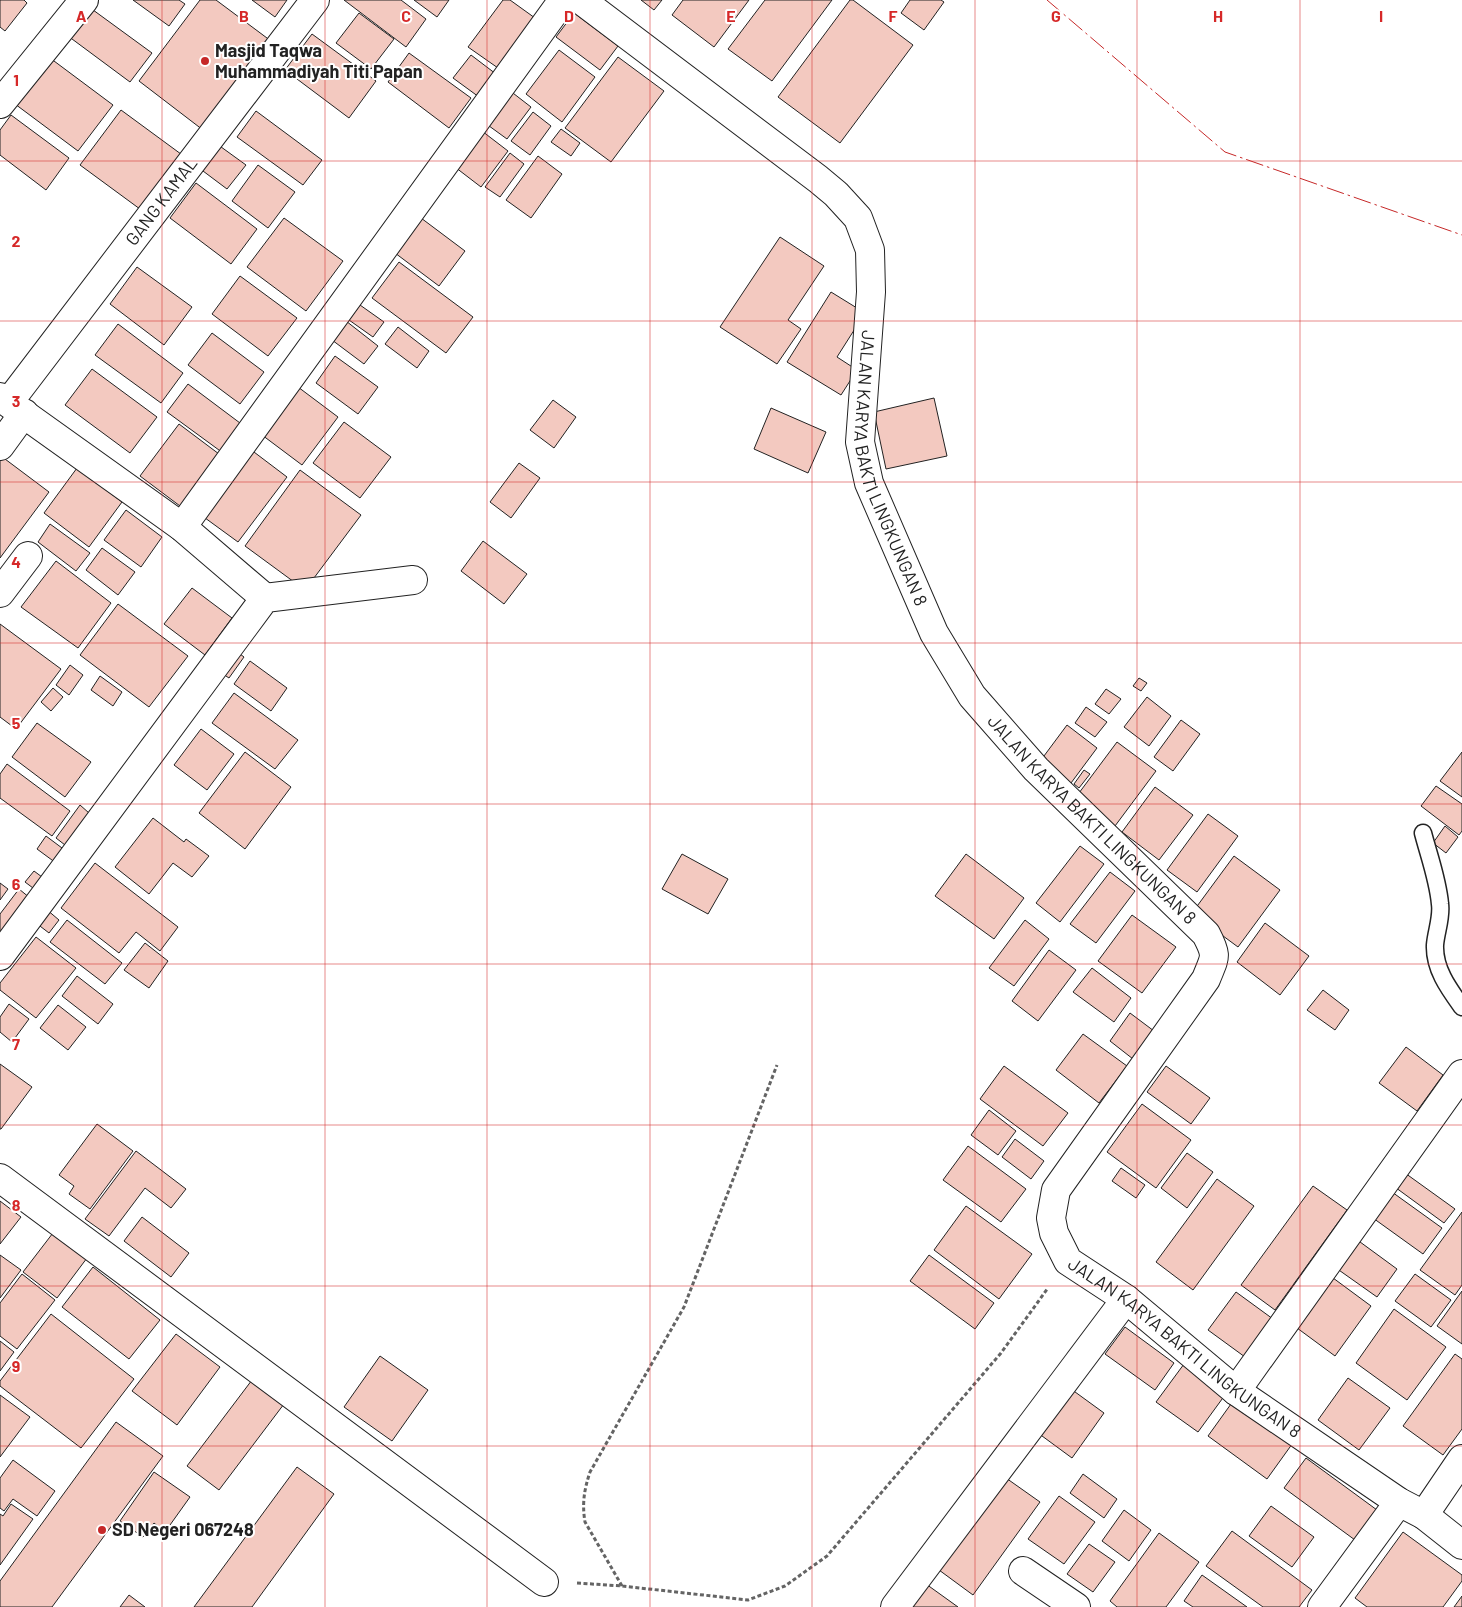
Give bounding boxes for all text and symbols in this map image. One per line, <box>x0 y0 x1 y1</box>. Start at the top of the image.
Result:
text: A <box>76 6 87 25</box>
text: B <box>239 6 249 25</box>
text: C <box>401 6 411 25</box>
text: D <box>564 6 574 25</box>
text: E <box>726 6 736 25</box>
text: F <box>889 6 898 25</box>
text: G <box>1051 6 1061 25</box>
text: H <box>1213 6 1223 25</box>
text: I <box>1379 6 1383 25</box>
place label: Masjid Taqwa Muhammadiyah Titi Papan <box>215 39 423 82</box>
marker: Masjid Taqwa Muhammadiyah Titi Papan <box>199 55 211 67</box>
text: 1 <box>13 70 19 89</box>
street label: GANG KAMAL <box>120 152 201 249</box>
text: 2 <box>12 231 21 250</box>
street label: JALAN KARYA BAKTI LINGKUNGAN 8 <box>850 330 933 609</box>
text: 3 <box>12 391 20 410</box>
text: 4 <box>11 552 21 571</box>
street label: JALAN KARYA BAKTI LINGKUNGAN 8 <box>984 710 1201 929</box>
text: 5 <box>12 713 21 732</box>
text: 6 <box>12 874 21 893</box>
text: 7 <box>12 1034 20 1053</box>
text: 8 <box>12 1195 21 1214</box>
street label: JALAN KARYA BAKTI LINGKUNGAN 8 <box>1064 1252 1306 1442</box>
text: 9 <box>12 1356 20 1375</box>
place label: SD Negeri 067248 <box>112 1518 254 1540</box>
marker: SD Negeri 067248 <box>96 1524 108 1536</box>

